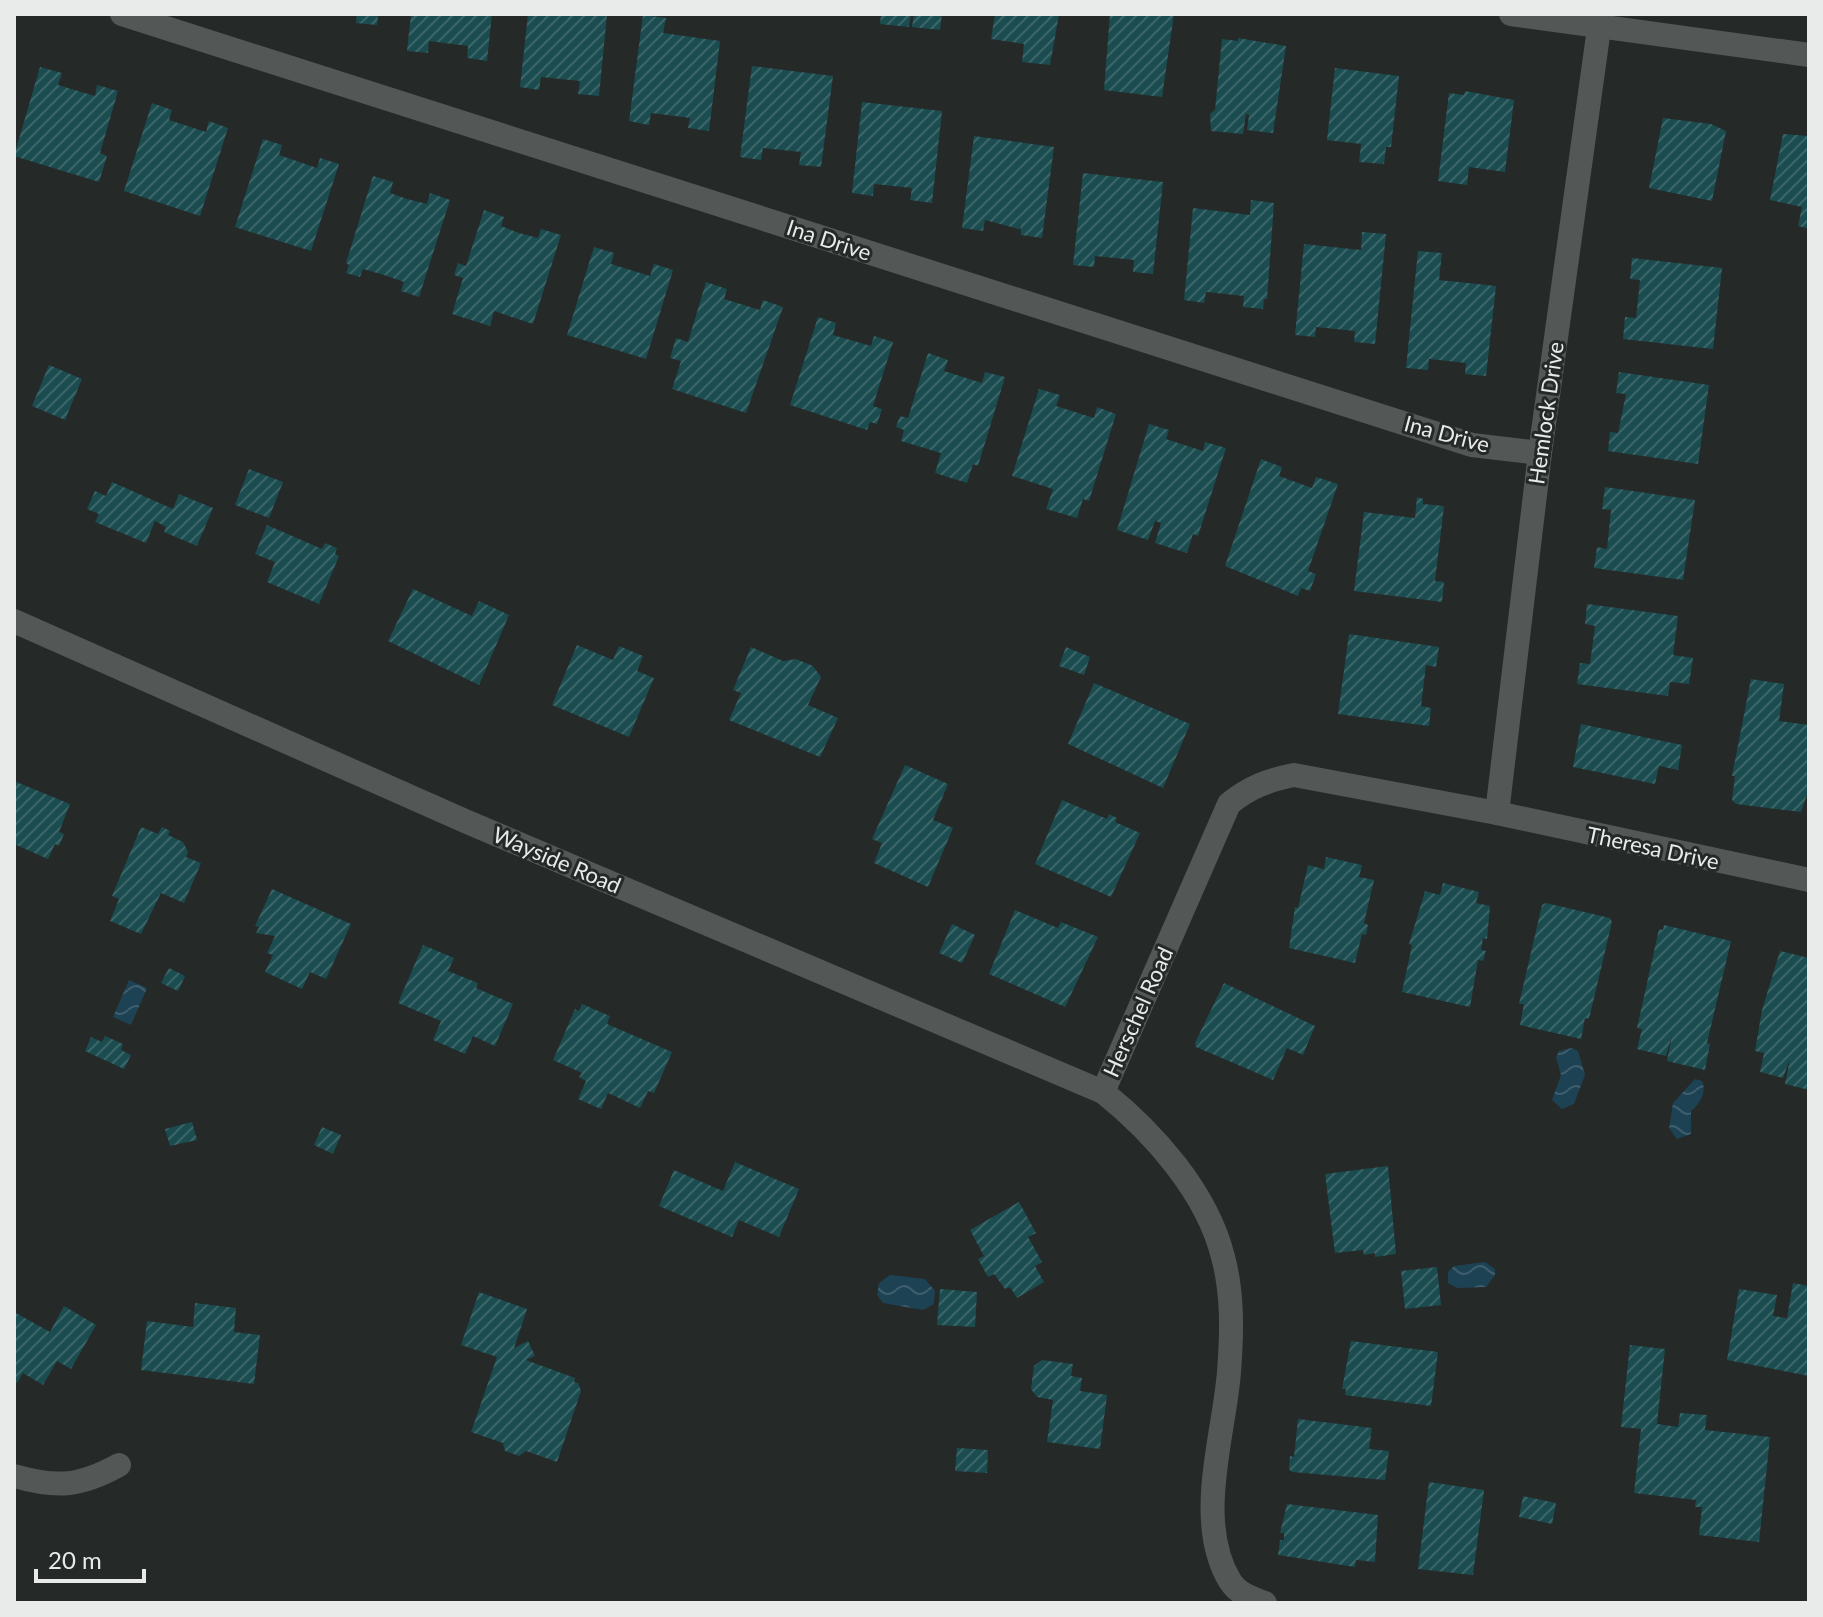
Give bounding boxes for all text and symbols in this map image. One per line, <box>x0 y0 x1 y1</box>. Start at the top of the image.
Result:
street label: Ina Drive <box>783 213 875 266</box>
street label: Hemlock Drive <box>1522 340 1569 486</box>
street label: Ina Drive <box>1401 409 1493 458</box>
street label: Wayside Road <box>489 820 625 899</box>
street label: Theresa Drive <box>1585 820 1722 875</box>
street label: Herschel Road <box>1097 943 1178 1081</box>
scale bar <box>36 1533 144 1583</box>
text: 20 m <box>48 1545 102 1574</box>

